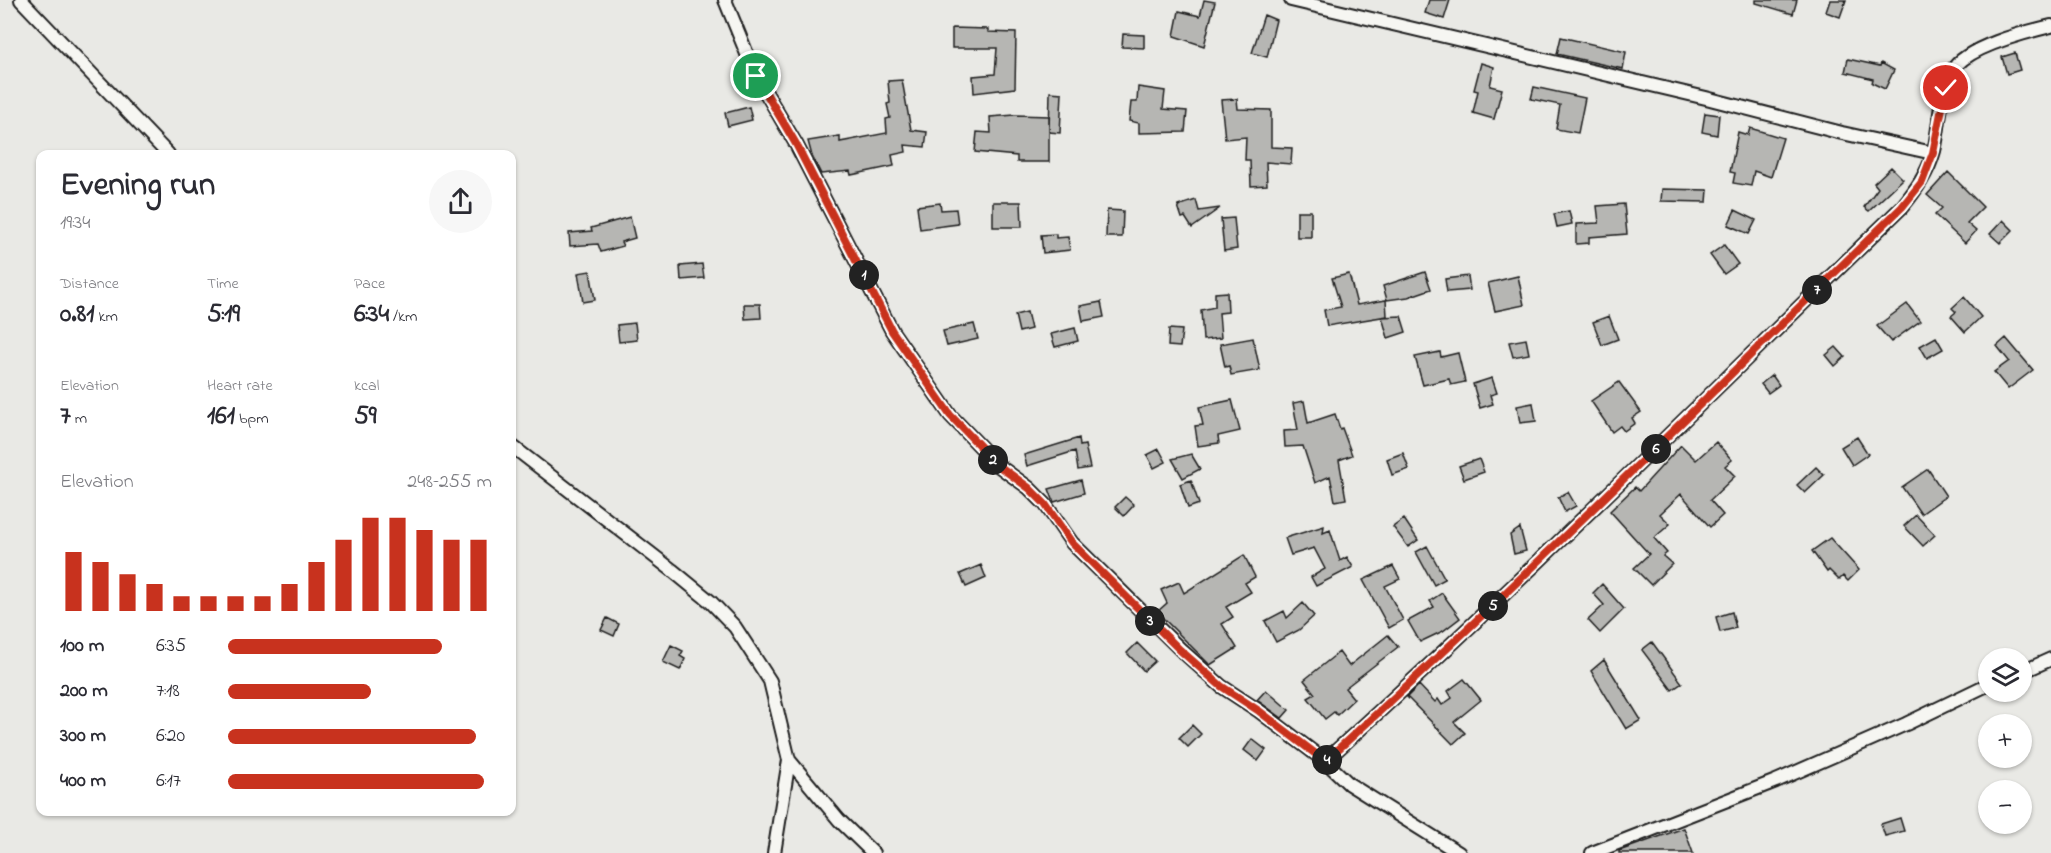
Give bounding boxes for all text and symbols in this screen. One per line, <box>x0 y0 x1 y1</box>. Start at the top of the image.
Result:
pin <box>730 50 781 101</box>
icon: arrive <box>739 59 772 92</box>
pin <box>1920 62 1971 113</box>
icon: check <box>1929 71 1962 104</box>
text: Evening run <box>60 162 215 210</box>
button: share <box>429 170 492 233</box>
text: 19:34 <box>60 209 91 238</box>
pin: 1 <box>849 260 879 290</box>
text: 1 <box>861 263 867 287</box>
text: Distance <box>60 272 119 296</box>
text: Time <box>207 272 239 296</box>
text: Pace <box>354 272 385 296</box>
pin: 7 <box>1802 275 1832 305</box>
text: 7 <box>1814 278 1820 302</box>
text: 0.81 <box>60 296 95 334</box>
text: 5:19 <box>207 296 240 334</box>
text: 6:34 <box>354 296 389 334</box>
text: km <box>95 305 118 329</box>
text: /km <box>389 305 418 329</box>
text: Elevation <box>60 374 119 398</box>
text: Heart rate <box>207 374 273 398</box>
text: kcal <box>354 374 379 398</box>
text: 7 <box>60 398 71 436</box>
text: 161 <box>207 398 235 436</box>
text: 59 <box>354 398 377 436</box>
text: m <box>71 407 87 431</box>
text: bpm <box>235 407 269 431</box>
pin: 6 <box>1641 434 1671 464</box>
text: 6 <box>1652 437 1660 461</box>
pin: 2 <box>978 445 1008 475</box>
text: 2 <box>989 448 997 472</box>
text: Elevation <box>60 468 134 497</box>
text: 248–255 m <box>407 468 492 497</box>
pin: 5 <box>1478 591 1508 621</box>
text: 5 <box>1488 594 1498 618</box>
pin: 3 <box>1135 606 1165 636</box>
text: 3 <box>1147 609 1153 633</box>
text: 100 m <box>60 632 104 661</box>
text: 6:35 <box>156 632 186 661</box>
map controls <box>1978 648 2032 834</box>
button: layers <box>1978 648 2032 702</box>
text: 200 m <box>60 677 108 706</box>
text: 7:18 <box>156 677 180 706</box>
button: + <box>1978 714 2032 768</box>
text: 300 m <box>60 722 106 751</box>
text: 6:20 <box>156 722 185 751</box>
pin: 4 <box>1312 745 1342 775</box>
text: 4 <box>1324 748 1330 772</box>
text: 400 m <box>60 767 106 796</box>
text: 6:17 <box>156 767 181 796</box>
button: − <box>1978 780 2032 834</box>

